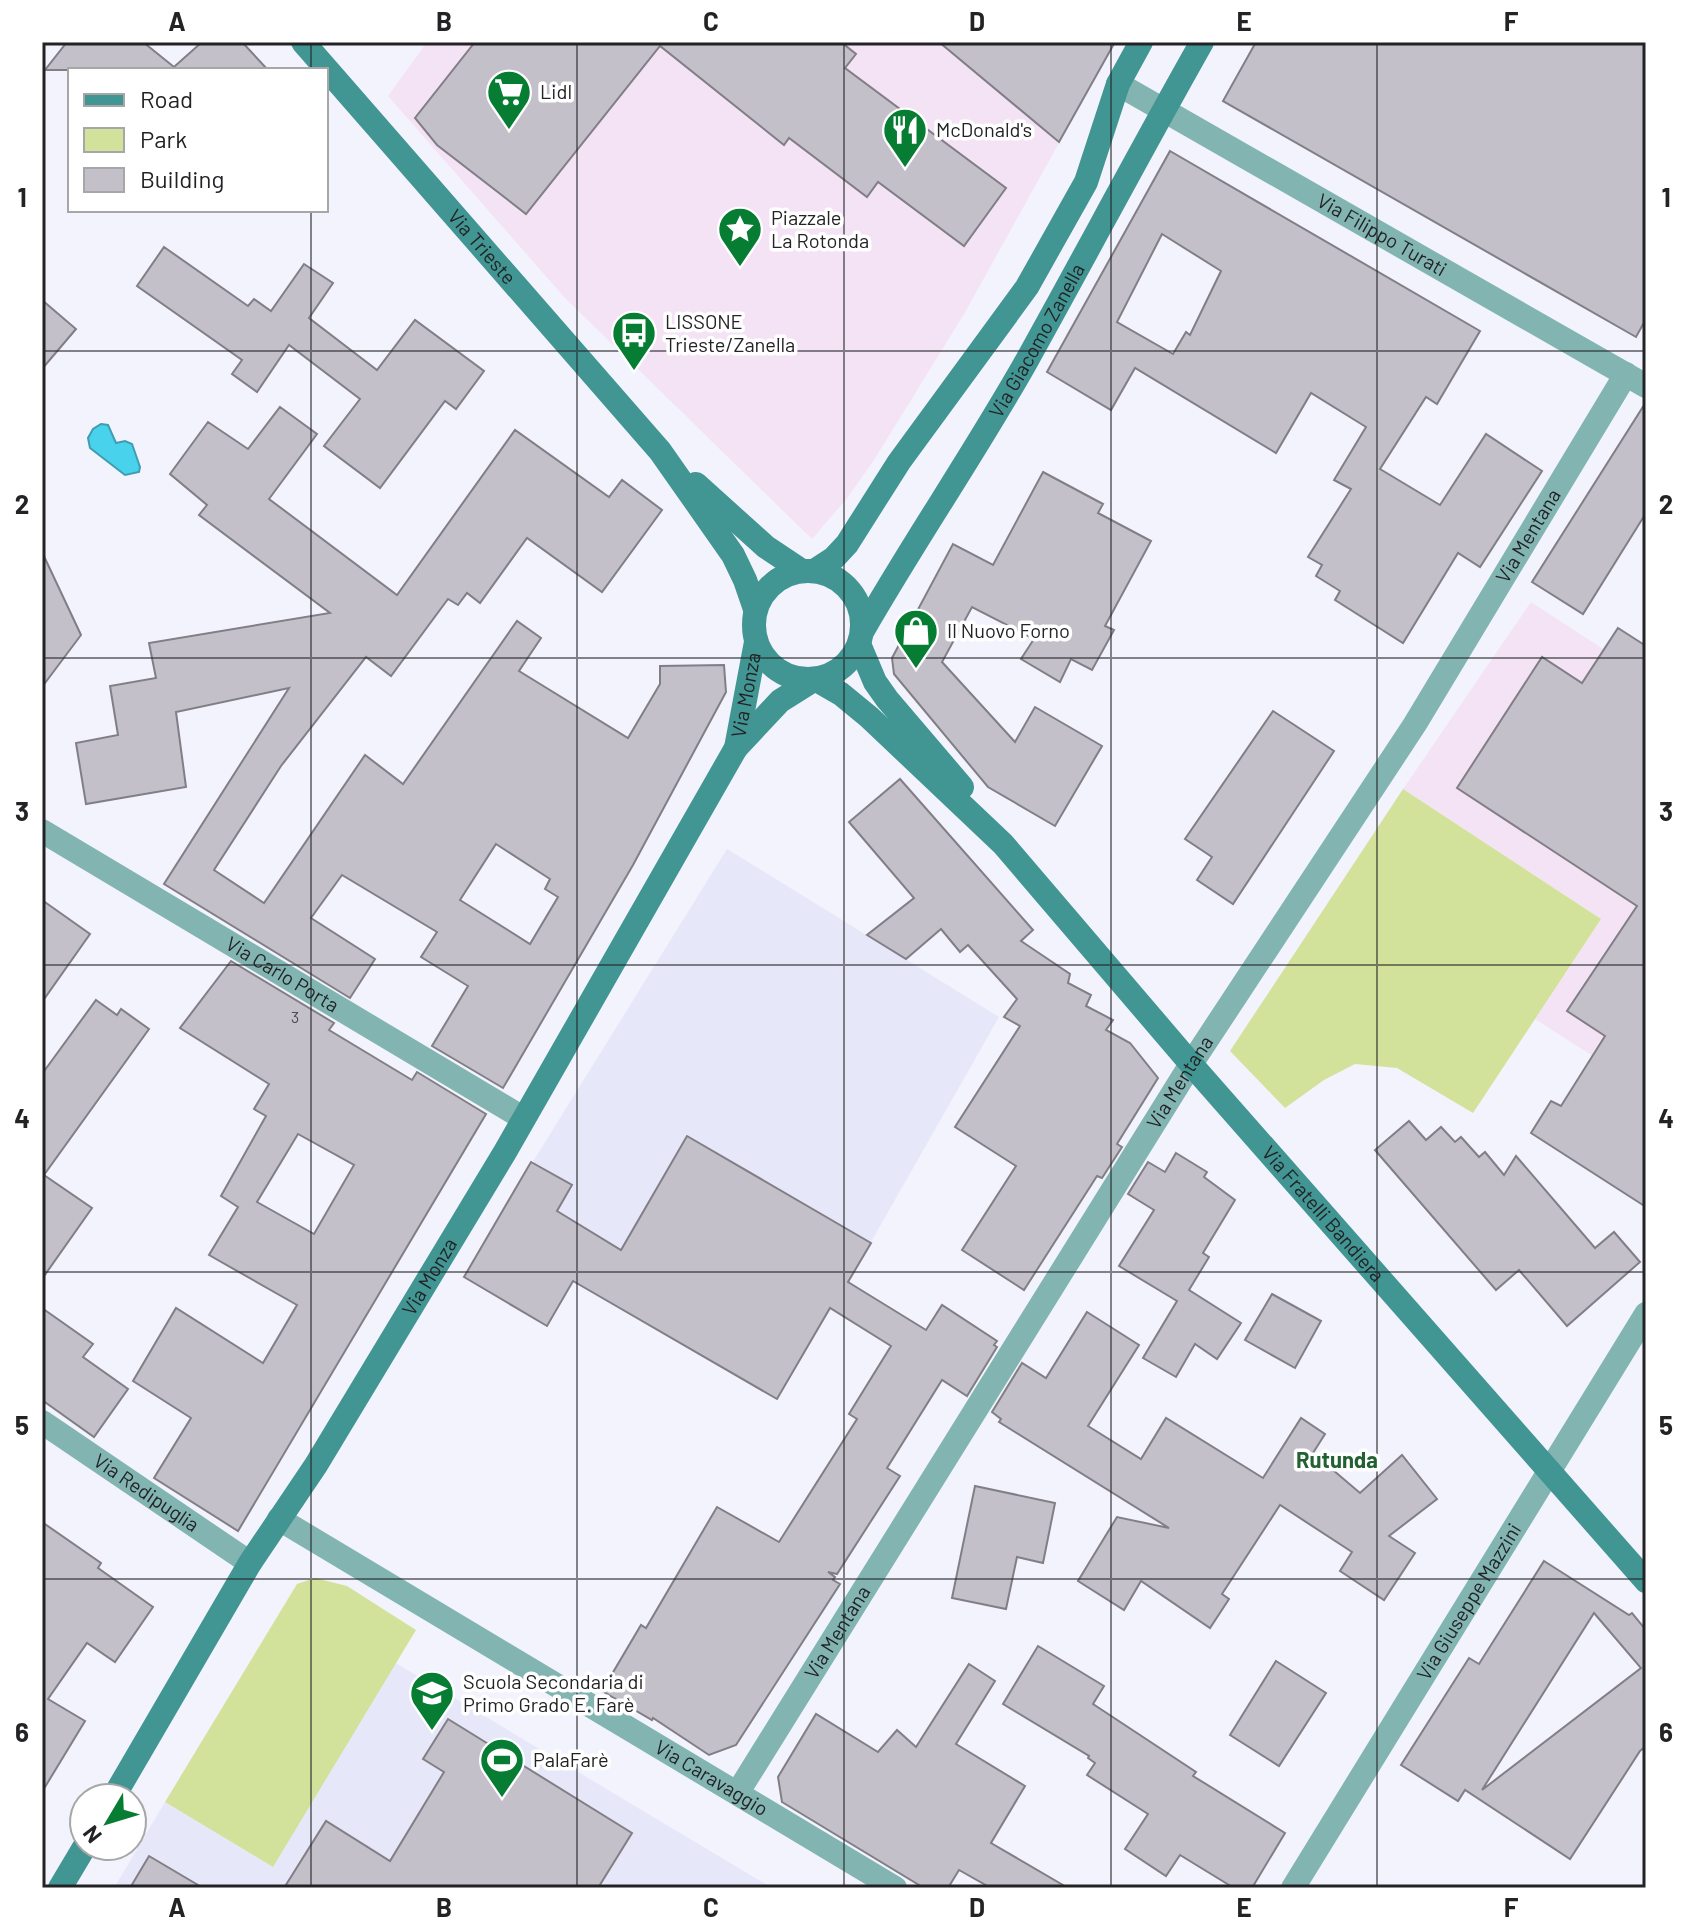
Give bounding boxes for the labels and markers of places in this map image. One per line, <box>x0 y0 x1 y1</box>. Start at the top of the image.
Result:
supermarket icon: Lidl <box>485 68 533 131</box>
place label: Lidl <box>540 79 572 103</box>
restaurant icon: McDonald's <box>881 106 929 169</box>
place label: McDonald's <box>936 117 1032 141</box>
place icon: Piazzale La Rotonda <box>716 205 764 268</box>
place label: Piazzale La Rotonda <box>771 205 869 252</box>
bus stop icon: LISSONE Trieste/Zanella <box>610 309 658 372</box>
place label: LISSONE Trieste/Zanella <box>665 309 795 356</box>
shop icon: Il Nuovo Forno <box>892 607 940 670</box>
place label: Il Nuovo Forno <box>947 618 1070 642</box>
school or university icon: Scuola Secondaria di Primo Grado E. Farè <box>408 1669 456 1732</box>
place label: Scuola Secondaria di Primo Grado E. Farè <box>463 1669 644 1716</box>
sports icon: PalaFarè <box>478 1736 526 1799</box>
place label: PalaFarè <box>533 1747 609 1771</box>

